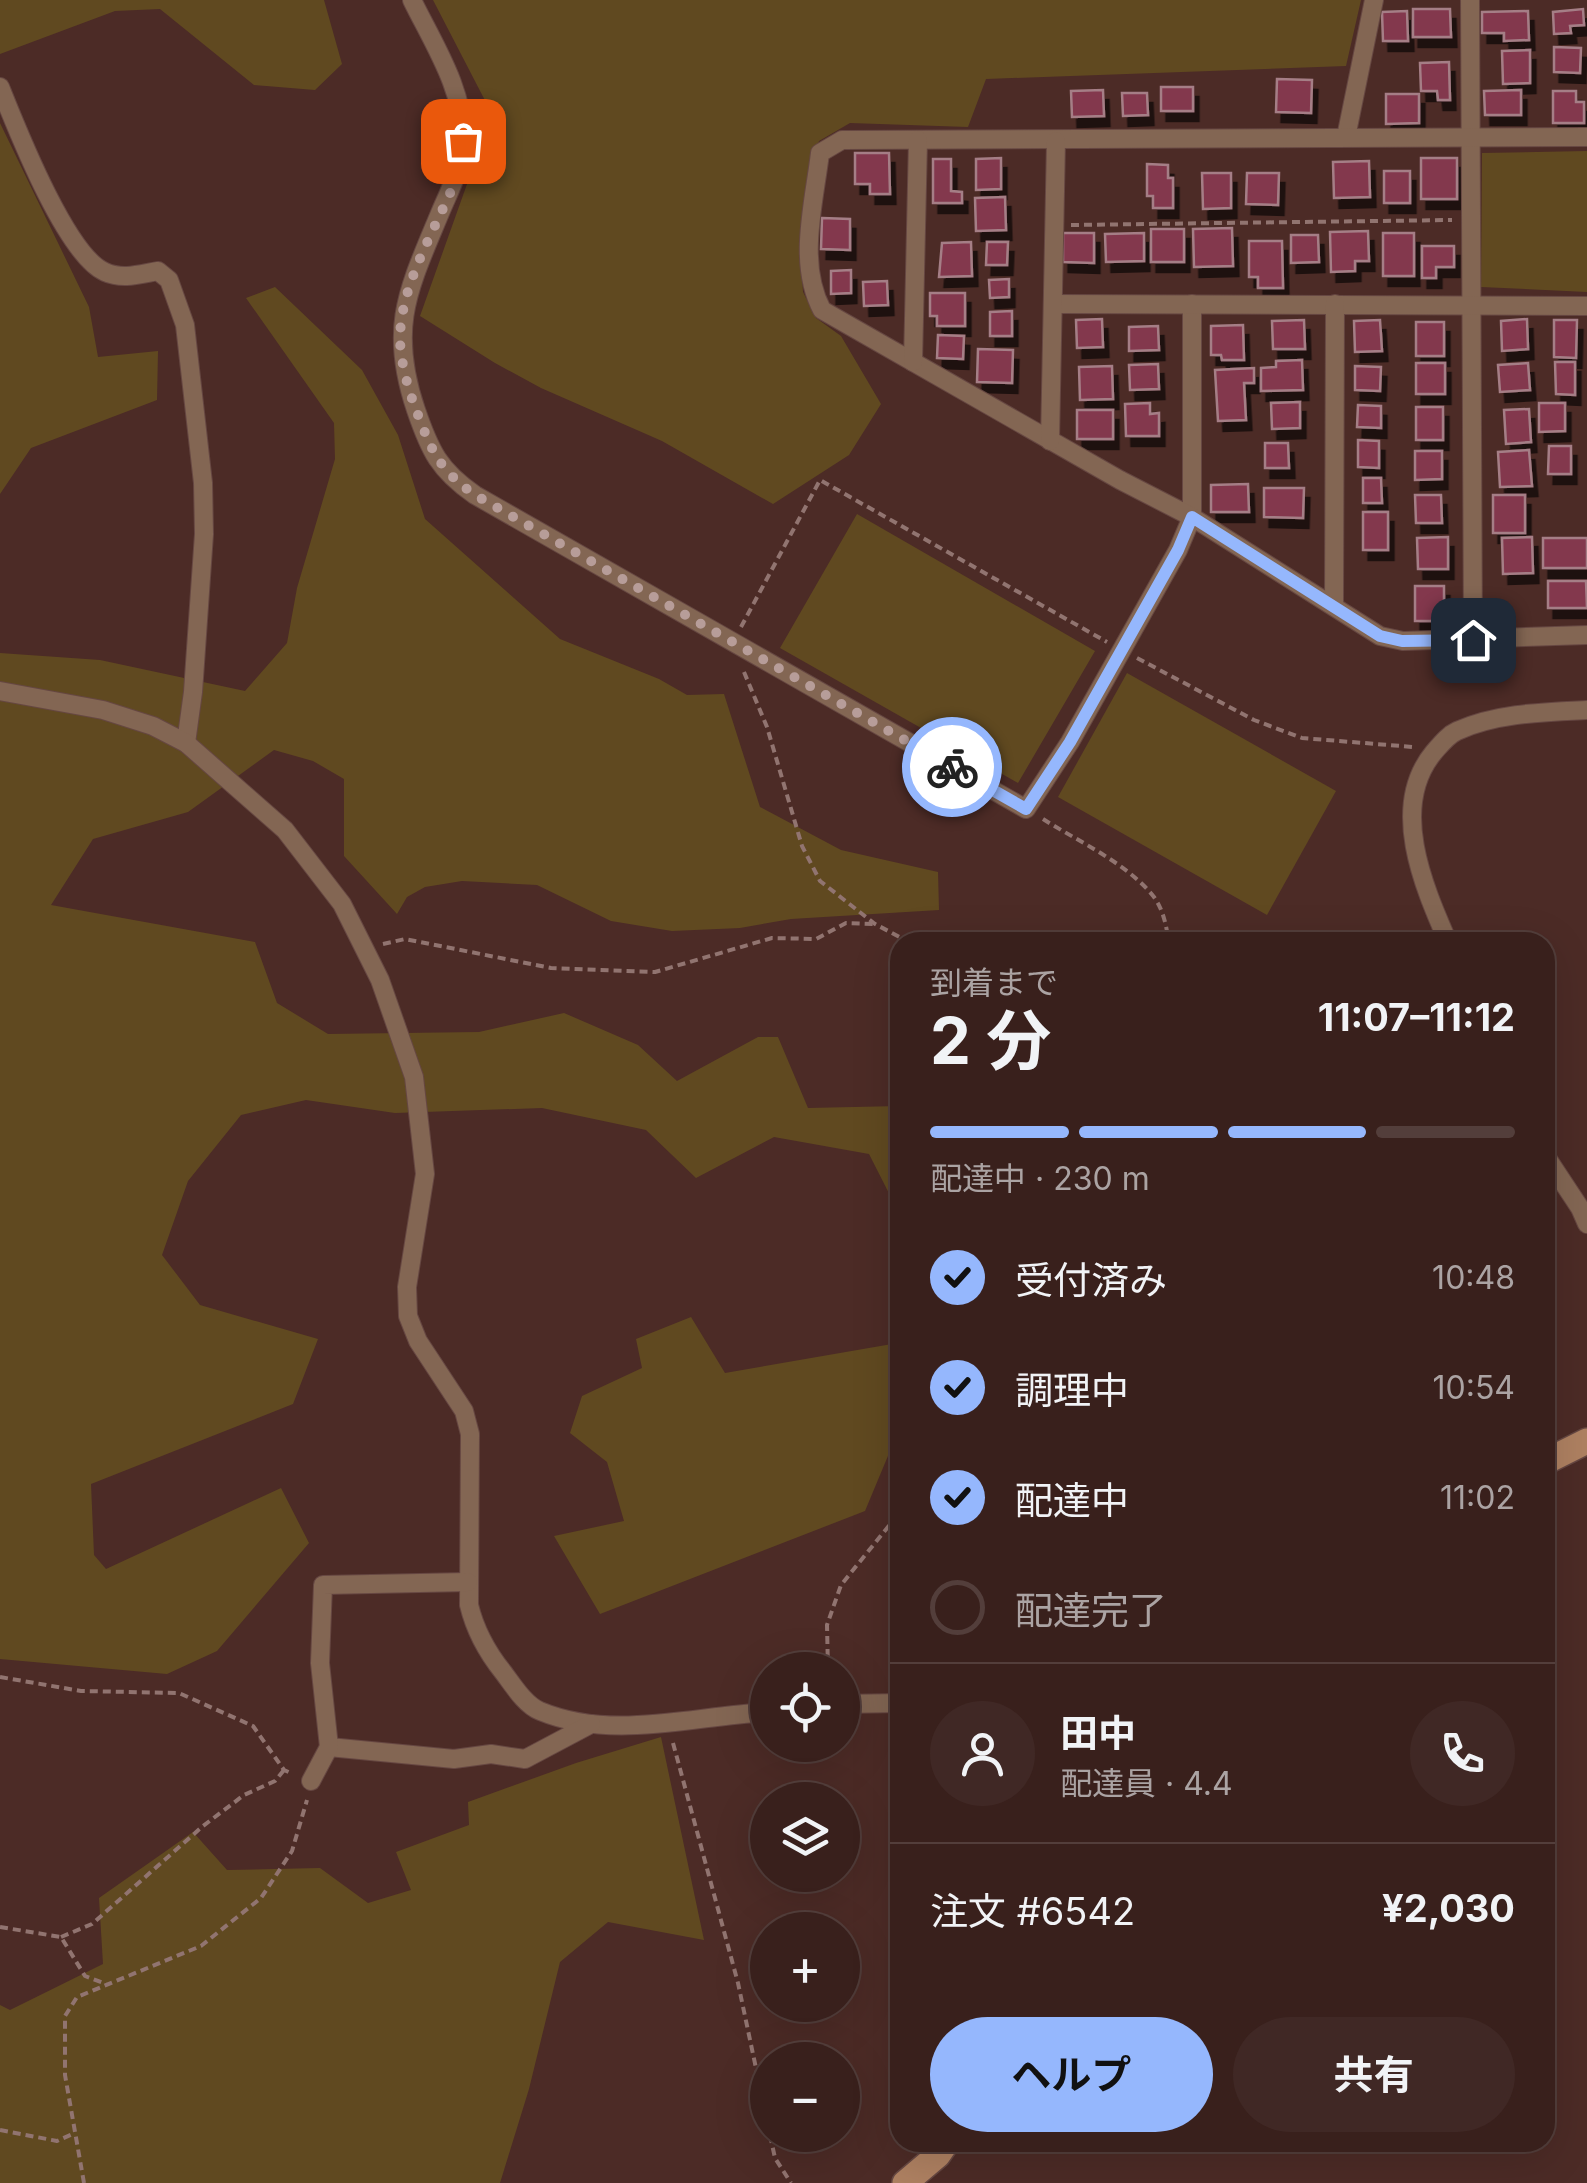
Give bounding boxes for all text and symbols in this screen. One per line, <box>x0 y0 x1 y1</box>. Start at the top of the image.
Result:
pin <box>421 99 506 184</box>
icon: bag <box>436 114 491 169</box>
pin <box>1431 598 1516 683</box>
icon: home <box>1446 613 1501 668</box>
courier <box>902 717 1002 817</box>
icon: bike <box>925 740 980 795</box>
text: 到着まで <box>930 963 1058 1002</box>
text: 11:07–11:12 <box>1318 994 1515 1040</box>
text: 2 分 <box>930 1001 1051 1080</box>
text: 配達中 · 230 m <box>930 1159 1150 1198</box>
icon: check <box>930 1250 985 1305</box>
text: 受付済み <box>1015 1257 1167 1303</box>
text: 10:48 <box>1432 1258 1515 1297</box>
icon: check <box>930 1360 985 1415</box>
text: 調理中 <box>1015 1367 1129 1413</box>
text: 10:54 <box>1432 1368 1515 1407</box>
icon: check <box>930 1470 985 1525</box>
text: 配達中 <box>1015 1477 1129 1523</box>
text: 11:02 <box>1440 1478 1515 1517</box>
text: 配達完了 <box>1015 1587 1167 1633</box>
map controls <box>750 1652 860 2152</box>
button: locate <box>750 1652 860 1762</box>
button: person <box>930 1701 1035 1806</box>
button: phone <box>1410 1701 1515 1806</box>
text: 田中 <box>1060 1710 1136 1756</box>
text: 配達員 · 4.4 <box>1060 1764 1233 1803</box>
button: layers <box>750 1782 860 1892</box>
text: ¥2,030 <box>1382 1885 1515 1931</box>
text: 注文 #6542 <box>930 1888 1135 1934</box>
button: + <box>750 1912 860 2022</box>
button: ヘルプ <box>930 2017 1213 2132</box>
button: 共有 <box>1233 2017 1515 2132</box>
button: − <box>750 2042 860 2152</box>

